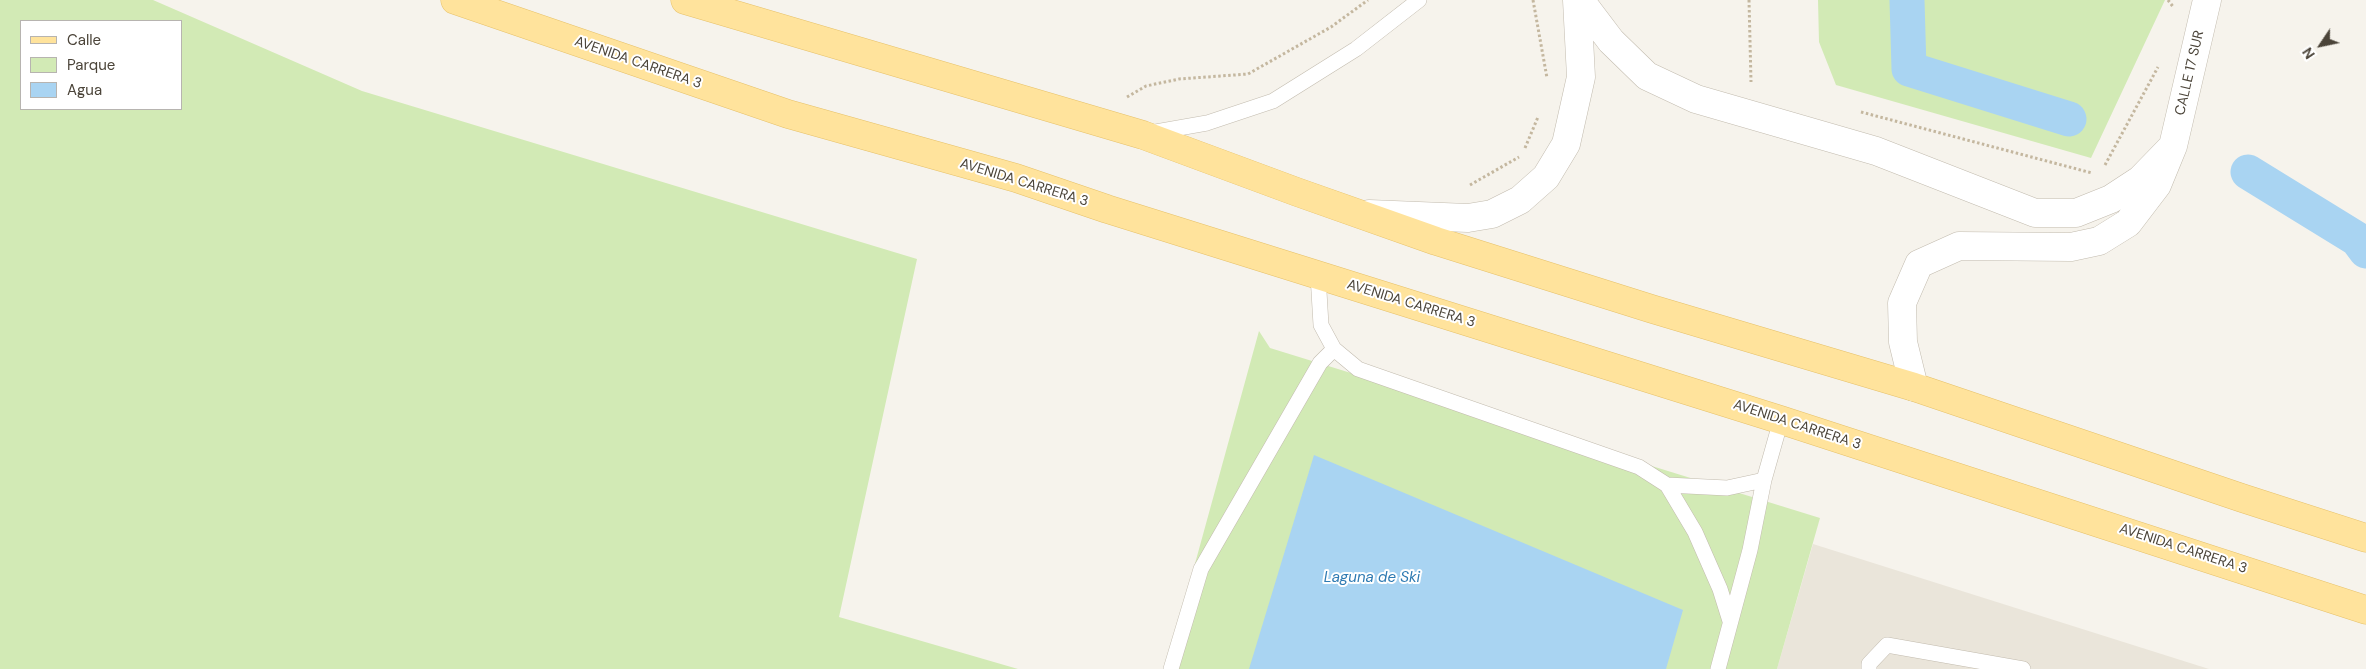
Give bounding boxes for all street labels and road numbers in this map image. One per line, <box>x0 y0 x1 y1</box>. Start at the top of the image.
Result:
street label: CALLE 17 SUR <box>2172 29 2208 117</box>
street label: AVENIDA CARRERA 3 <box>572 33 704 93</box>
street label: AVENIDA CARRERA 3 <box>958 155 1090 211</box>
street label: AVENIDA CARRERA 3 <box>1345 276 1477 332</box>
street label: AVENIDA CARRERA 3 <box>1731 396 1863 454</box>
street label: AVENIDA CARRERA 3 <box>2117 520 2249 578</box>

